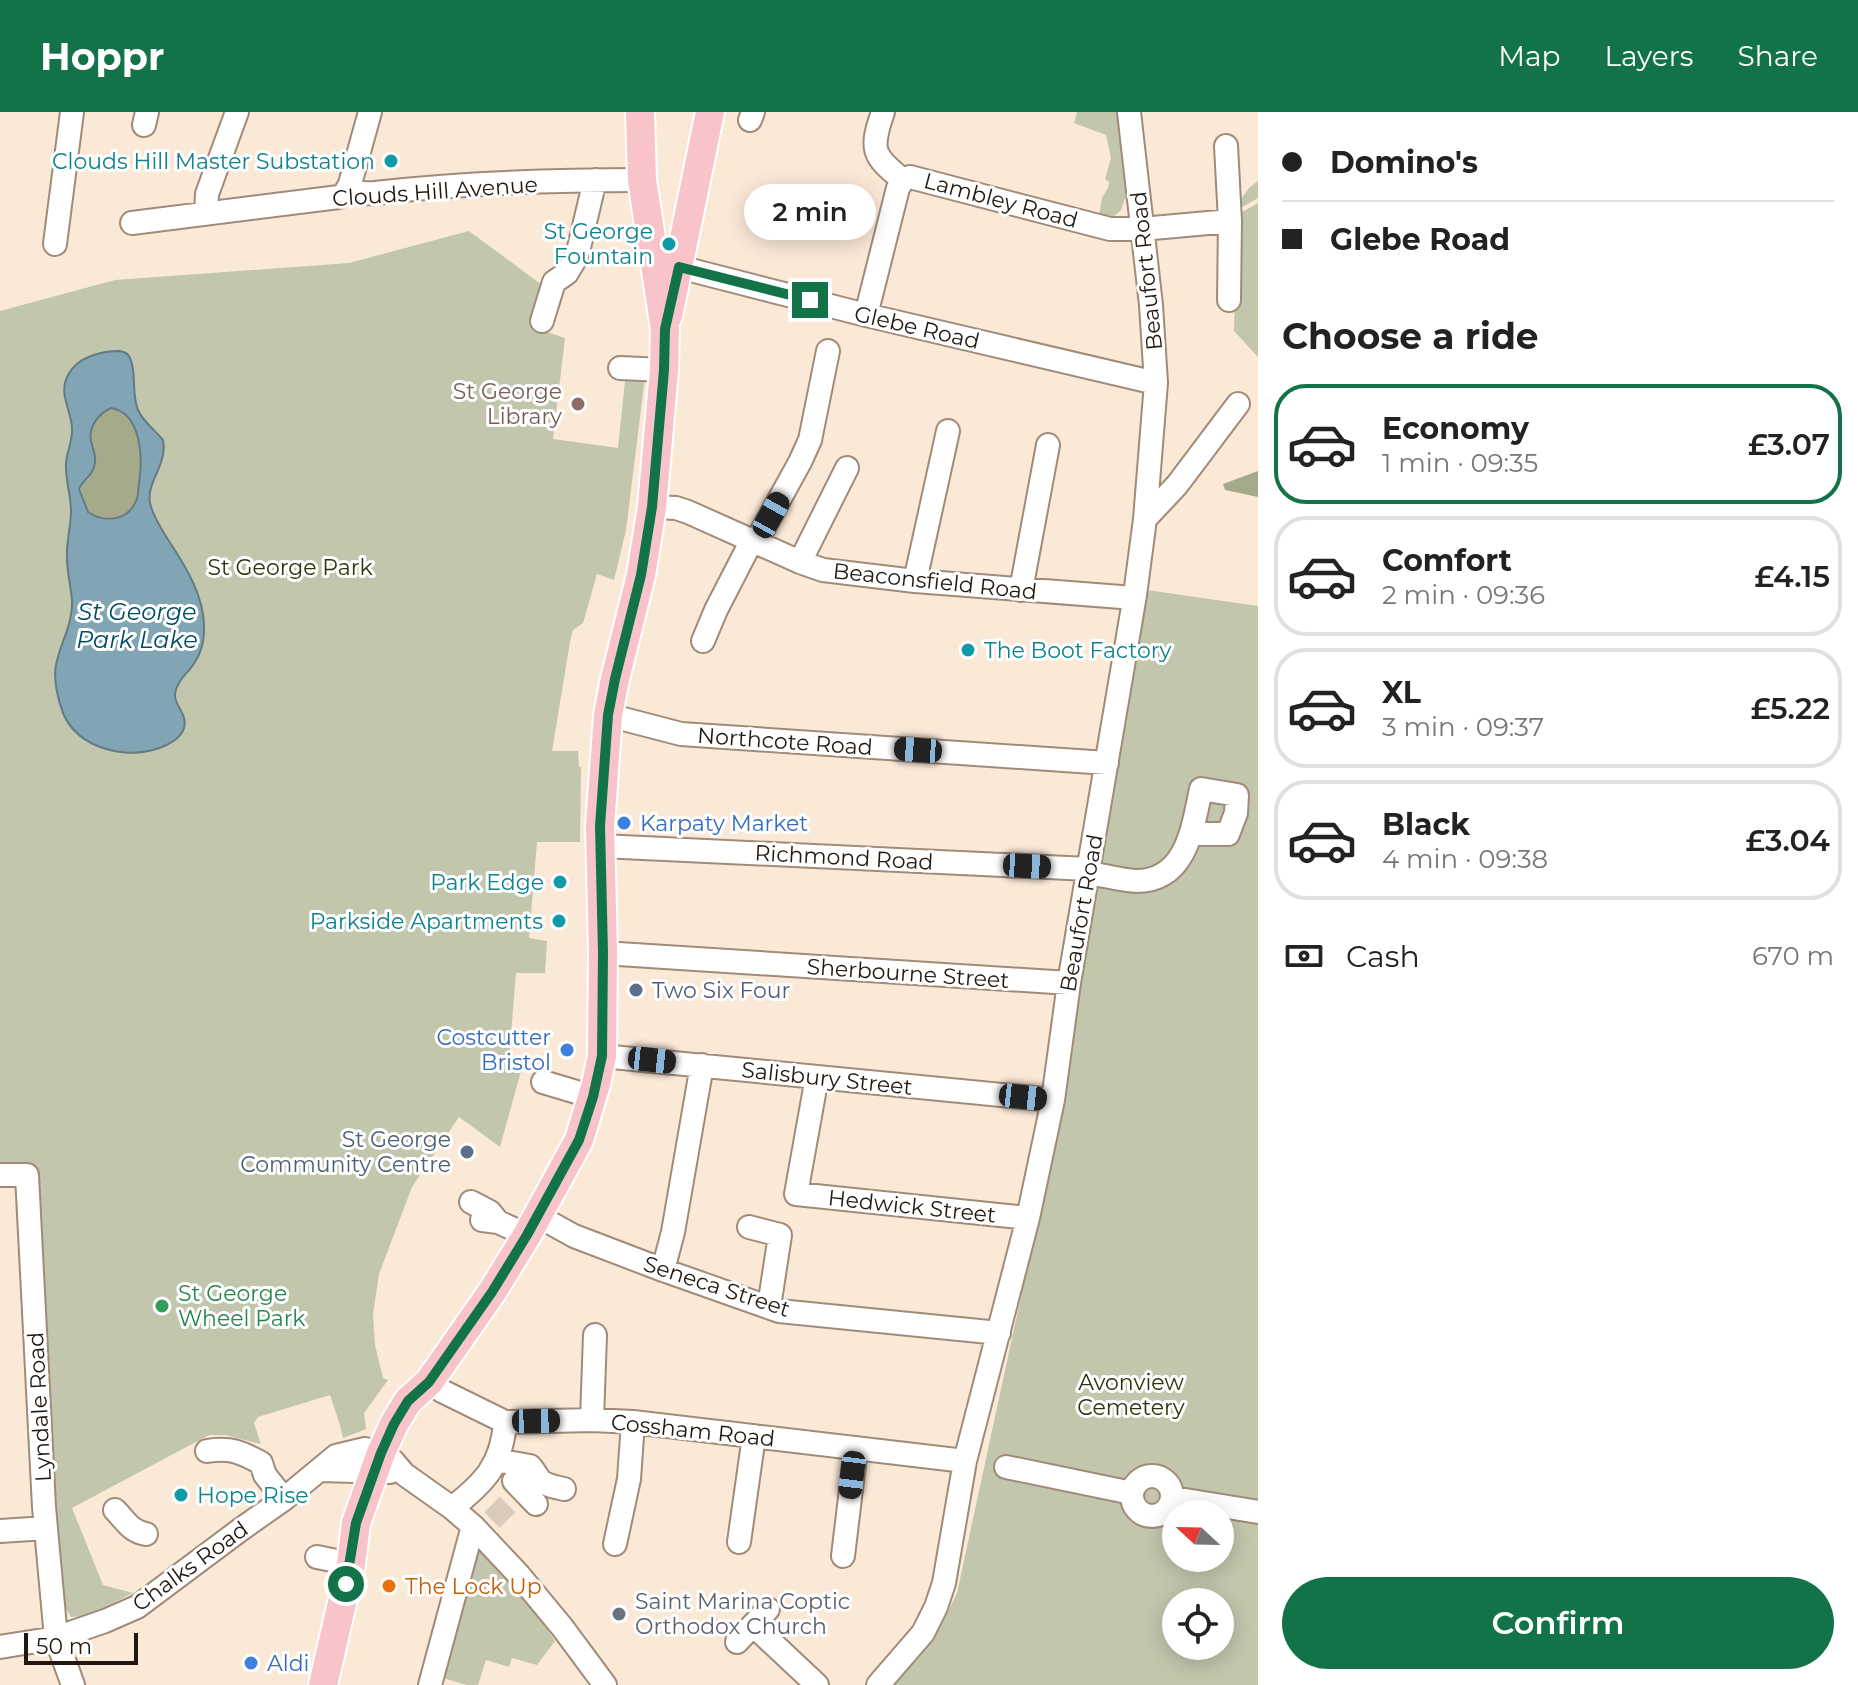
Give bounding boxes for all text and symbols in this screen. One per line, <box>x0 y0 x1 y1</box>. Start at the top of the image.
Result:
text: Hoppr <box>40 33 164 80</box>
text: Map <box>1498 39 1561 73</box>
text: Layers <box>1605 39 1694 73</box>
text: Share <box>1738 39 1818 73</box>
text: Domino's <box>1330 144 1478 181</box>
place label: Clouds Hill Master Substation <box>52 148 375 175</box>
marker: Clouds Hill Master Substation <box>382 152 400 170</box>
street label: Lambley Road <box>921 167 1081 234</box>
street label: Clouds Hill Avenue <box>331 171 539 212</box>
callout: 2 min <box>744 184 876 240</box>
street label: Beaufort Road <box>1125 190 1168 352</box>
text: 2 min <box>772 196 848 228</box>
place label: St George Fountain <box>544 218 653 270</box>
text: Glebe Road <box>1330 221 1510 258</box>
marker: St George Fountain <box>660 235 678 253</box>
route end <box>792 282 828 318</box>
street label: Glebe Road <box>852 300 982 355</box>
text: Choose a ride <box>1282 314 1539 358</box>
place label: St George Library <box>453 378 562 430</box>
marker: St George Library <box>569 395 587 413</box>
icon: car <box>1286 408 1358 480</box>
text: Economy <box>1382 410 1529 447</box>
text: £3.07 <box>1748 426 1830 463</box>
text: 1 min · 09:35 <box>1382 447 1538 479</box>
car <box>749 488 793 542</box>
icon: car <box>1286 540 1358 612</box>
text: Comfort <box>1382 542 1512 579</box>
park label: St George Park <box>207 554 373 581</box>
street label: Beaconsfield Road <box>832 557 1038 606</box>
text: £4.15 <box>1754 558 1830 595</box>
text: 2 min · 09:36 <box>1382 579 1545 611</box>
water label: St George Park Lake <box>76 597 198 654</box>
place label: The Boot Factory <box>984 637 1171 664</box>
marker: The Boot Factory <box>959 641 977 659</box>
icon: car <box>1286 672 1358 744</box>
text: XL <box>1382 674 1421 711</box>
text: £5.22 <box>1751 690 1830 727</box>
text: 3 min · 09:37 <box>1382 711 1544 743</box>
street label: Northcote Road <box>696 722 874 761</box>
car <box>893 736 943 764</box>
icon: car <box>1286 804 1358 876</box>
text: Black <box>1382 806 1470 843</box>
place label: Karpaty Market <box>640 810 808 837</box>
marker: Karpaty Market <box>615 814 633 832</box>
text: £3.04 <box>1746 822 1830 859</box>
street label: Beaufort Road <box>1054 832 1109 994</box>
street label: Richmond Road <box>754 839 934 876</box>
text: 4 min · 09:38 <box>1382 843 1548 875</box>
car <box>1002 853 1052 879</box>
place label: Park Edge <box>430 869 544 896</box>
marker: Park Edge <box>551 873 569 891</box>
place label: Parkside Apartments <box>310 908 543 935</box>
marker: Parkside Apartments <box>550 912 568 930</box>
icon: cash <box>1282 934 1326 978</box>
text: Cash <box>1346 938 1420 975</box>
text: 670 m <box>1752 940 1834 972</box>
street label: Sherbourne Street <box>806 953 1010 994</box>
place label: Two Six Four <box>652 977 790 1004</box>
marker: Two Six Four <box>627 981 645 999</box>
place label: Costcutter Bristol <box>436 1024 551 1076</box>
marker: Costcutter Bristol <box>558 1041 576 1059</box>
car <box>627 1046 677 1074</box>
street label: Salisbury Street <box>740 1056 914 1101</box>
car <box>998 1083 1048 1111</box>
place label: St George Community Centre <box>240 1126 451 1178</box>
marker: St George Community Centre <box>458 1143 476 1161</box>
street label: Hedwick Street <box>826 1184 997 1229</box>
street label: Seneca Street <box>640 1250 794 1323</box>
place label: St George Wheel Park <box>178 1280 306 1332</box>
marker: St George Wheel Park <box>153 1297 171 1315</box>
street label: Lyndale Road <box>22 1331 57 1483</box>
park label: Avonview Cemetery <box>1077 1369 1185 1421</box>
street label: Cossham Road <box>610 1408 776 1453</box>
car <box>512 1409 560 1433</box>
car <box>837 1450 867 1500</box>
place label: Hope Rise <box>197 1482 309 1509</box>
marker: Hope Rise <box>172 1486 190 1504</box>
north arrow <box>1162 1500 1234 1572</box>
map controls <box>1162 1500 1234 1660</box>
street label: Chalks Road <box>127 1515 253 1617</box>
route start <box>328 1566 364 1602</box>
place label: The Lock Up <box>405 1573 542 1600</box>
marker: The Lock Up <box>380 1577 398 1595</box>
button: Confirm <box>1282 1577 1834 1669</box>
place label: Saint Marina Coptic Orthodox Church <box>635 1588 850 1640</box>
button: locate <box>1162 1588 1234 1660</box>
marker: Saint Marina Coptic Orthodox Church <box>610 1605 628 1623</box>
scale bar <box>24 1629 138 1665</box>
text: 50 m <box>36 1633 92 1660</box>
place label: Aldi <box>267 1650 310 1677</box>
marker: Aldi <box>242 1654 260 1672</box>

